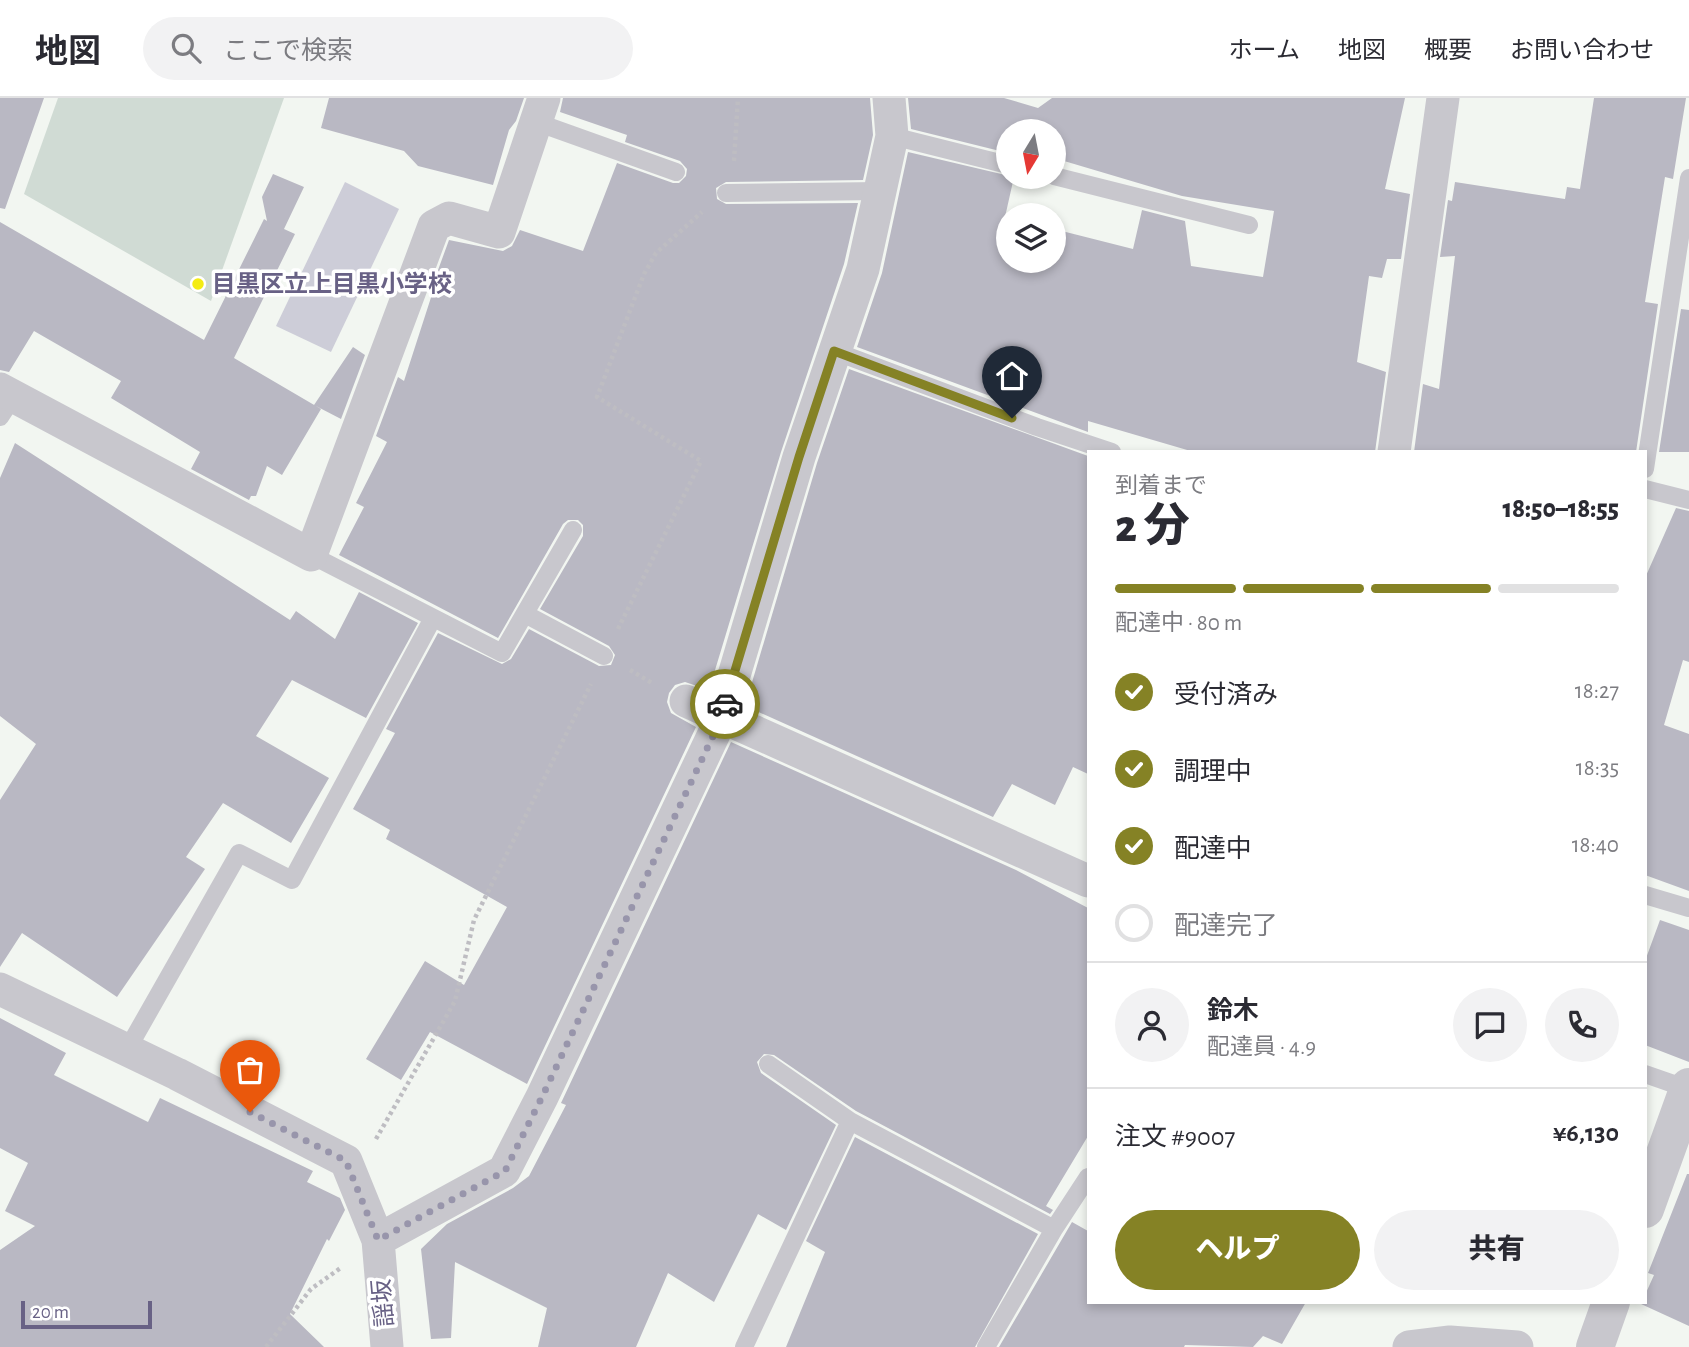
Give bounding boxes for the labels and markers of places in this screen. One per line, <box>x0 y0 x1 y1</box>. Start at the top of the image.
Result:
place label: 目黒区立上目黒小学校 <box>212 271 452 297</box>
marker: 目黒区立上目黒小学校 <box>190 276 206 292</box>
pin <box>982 346 1042 418</box>
pin <box>220 1040 280 1112</box>

